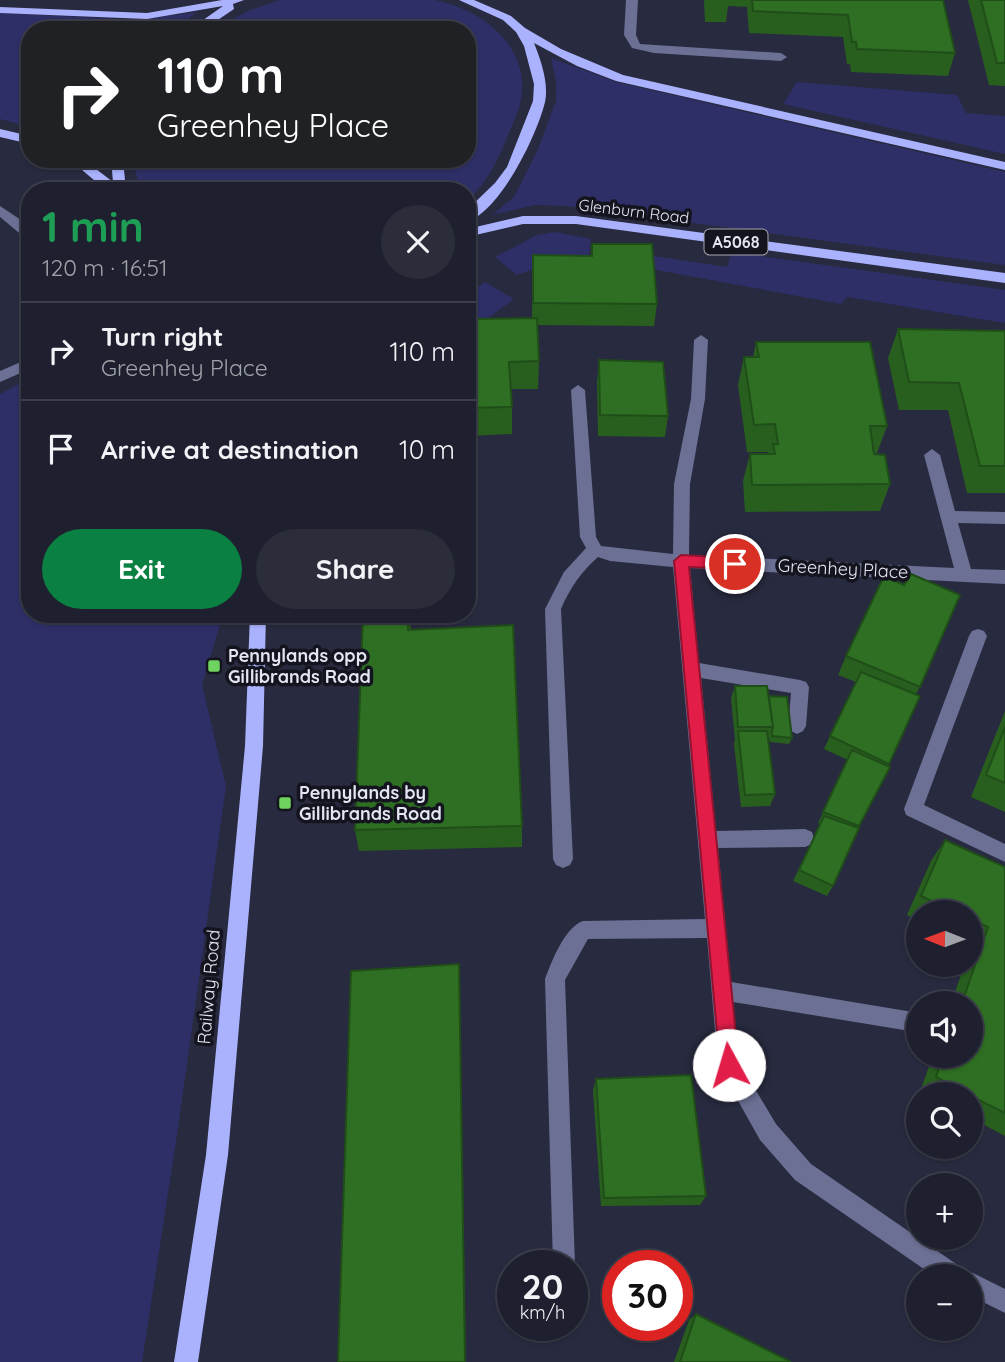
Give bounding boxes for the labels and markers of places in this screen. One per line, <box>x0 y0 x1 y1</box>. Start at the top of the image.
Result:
pin <box>705 534 765 594</box>
place label: Pennylands opp Gillibrands Road <box>228 644 371 688</box>
marker: Pennylands opp Gillibrands Road <box>206 658 222 674</box>
place label: Pennylands by Gillibrands Road <box>299 781 442 825</box>
marker: Pennylands by Gillibrands Road <box>277 795 293 811</box>

